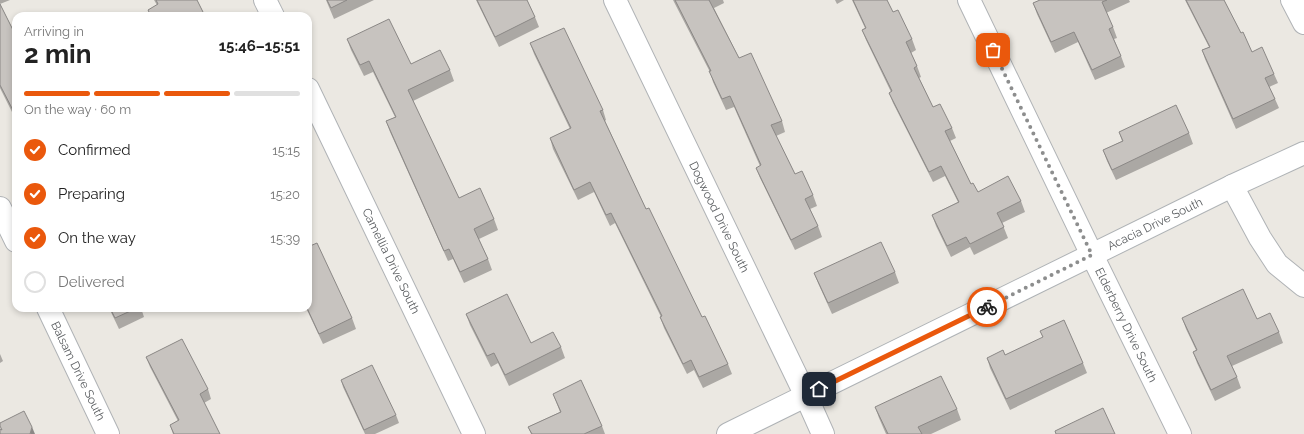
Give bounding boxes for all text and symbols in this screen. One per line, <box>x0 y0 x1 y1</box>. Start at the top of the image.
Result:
text: Arriving in <box>24 24 84 39</box>
pin <box>976 33 1010 67</box>
text: 15:46–15:51 <box>219 37 300 55</box>
text: 2 min <box>24 39 91 69</box>
icon: bag <box>982 39 1004 61</box>
text: On the way · 60 m <box>24 102 131 117</box>
icon: check <box>24 139 46 161</box>
text: Confirmed <box>58 141 131 159</box>
text: 15:15 <box>272 143 300 158</box>
street label: Dogwood Drive South <box>686 159 752 275</box>
icon: check <box>24 183 46 205</box>
text: Preparing <box>58 185 125 203</box>
text: 15:20 <box>270 187 300 202</box>
street label: Acacia Drive South <box>1105 195 1205 253</box>
street label: Camellia Drive South <box>359 206 423 316</box>
icon: check <box>24 227 46 249</box>
text: On the way <box>58 229 136 247</box>
text: 15:39 <box>270 231 300 246</box>
street label: Elderberry Drive South <box>1092 265 1160 385</box>
text: Delivered <box>58 273 125 291</box>
courier <box>967 287 1007 327</box>
icon: bike <box>976 296 998 318</box>
street label: Balsam Drive South <box>48 319 108 423</box>
pin <box>802 372 836 406</box>
icon: home <box>808 378 830 400</box>

